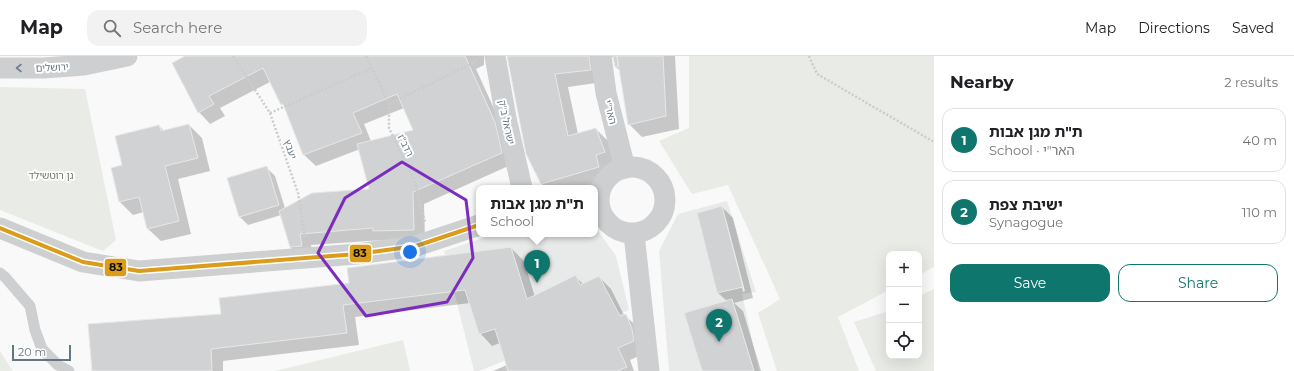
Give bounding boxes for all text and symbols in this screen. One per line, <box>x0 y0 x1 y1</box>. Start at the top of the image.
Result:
search box <box>87 10 367 46</box>
text: Map <box>20 16 63 39</box>
icon: search <box>101 17 123 39</box>
text: Search here <box>133 18 222 37</box>
text: Map <box>1085 19 1116 37</box>
text: Directions <box>1138 19 1210 37</box>
text: Saved <box>1232 19 1274 37</box>
street label: ירושלים <box>35 60 69 75</box>
one-way arrow <box>16 64 22 72</box>
text: Nearby <box>950 72 1014 92</box>
text: 2 results <box>1224 74 1278 90</box>
street label: ישראל ב"ק <box>495 99 518 146</box>
street label: האר"י <box>601 99 620 126</box>
text: ת"ת מגן אבות <box>989 122 1083 141</box>
street label: רדב"ז <box>395 132 416 158</box>
text: 1 <box>961 132 967 148</box>
text: 40 m <box>1243 132 1277 148</box>
street label: יעבץ <box>281 138 300 161</box>
text: School · האר"י <box>989 142 1075 158</box>
park label: גן רוטשילד <box>29 169 74 182</box>
popup <box>476 185 598 237</box>
text: ת"ת מגן אבות <box>490 194 584 213</box>
text: ישיבת צפת <box>989 195 1063 214</box>
text: 2 <box>960 204 968 220</box>
text: 110 m <box>1242 204 1277 220</box>
text: School <box>490 213 534 229</box>
text: Synagogue <box>989 214 1063 230</box>
your location <box>400 242 420 262</box>
line badge: 83 <box>349 244 372 263</box>
text: 83 <box>353 246 367 260</box>
pin: 1 <box>524 250 550 283</box>
map controls <box>886 251 922 359</box>
button: + <box>886 251 922 287</box>
line badge: 83 <box>104 258 127 277</box>
text: 83 <box>109 260 123 274</box>
button: Save <box>950 264 1110 302</box>
button: Share <box>1118 264 1278 302</box>
button: − <box>886 287 922 323</box>
pin: 2 <box>706 309 732 342</box>
button: locate <box>886 323 922 359</box>
scale bar <box>12 343 71 362</box>
text: 20 m <box>18 345 46 359</box>

